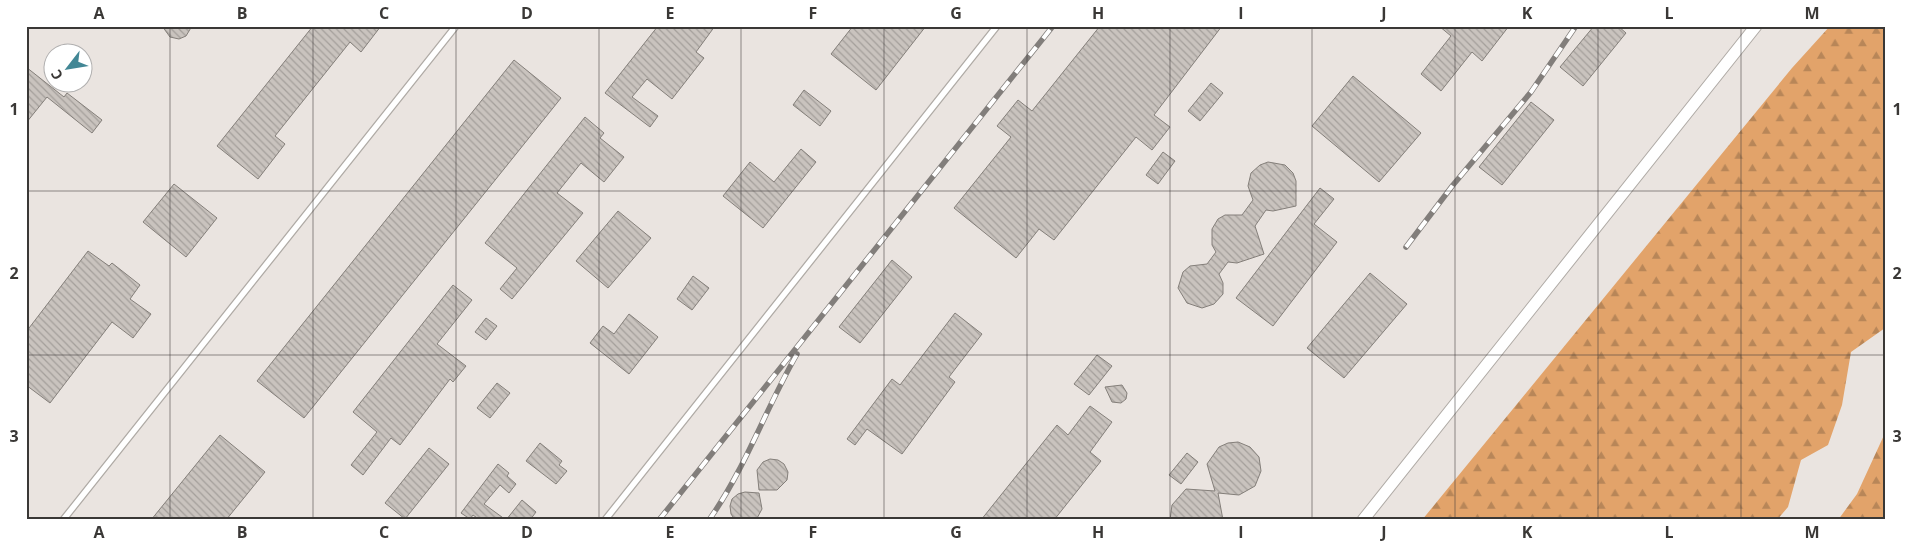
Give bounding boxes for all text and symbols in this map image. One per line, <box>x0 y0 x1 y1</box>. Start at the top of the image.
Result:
text: A <box>93 2 105 24</box>
text: B <box>237 2 247 24</box>
text: C <box>379 2 389 24</box>
text: D <box>521 2 533 24</box>
text: E <box>666 2 675 24</box>
text: F <box>809 2 817 24</box>
text: G <box>950 2 962 24</box>
text: H <box>1092 2 1104 24</box>
text: I <box>1238 2 1244 24</box>
text: J <box>1379 2 1387 24</box>
text: K <box>1522 2 1533 24</box>
text: L <box>1664 2 1674 24</box>
text: M <box>1804 2 1820 24</box>
north arrow <box>42 42 92 92</box>
text: С <box>46 66 67 84</box>
text: 1 <box>9 98 19 120</box>
text: 1 <box>1892 98 1902 120</box>
text: 2 <box>9 262 19 284</box>
text: 2 <box>1892 262 1902 284</box>
text: 3 <box>9 425 19 447</box>
text: 3 <box>1892 425 1902 447</box>
text: A <box>93 521 105 543</box>
text: B <box>237 521 247 543</box>
text: C <box>379 521 389 543</box>
text: D <box>521 521 533 543</box>
text: E <box>666 521 675 543</box>
text: F <box>809 521 817 543</box>
text: G <box>950 521 962 543</box>
text: H <box>1092 521 1104 543</box>
text: I <box>1238 521 1244 543</box>
text: J <box>1379 521 1387 543</box>
text: K <box>1522 521 1533 543</box>
text: L <box>1664 521 1674 543</box>
text: M <box>1804 521 1820 543</box>

